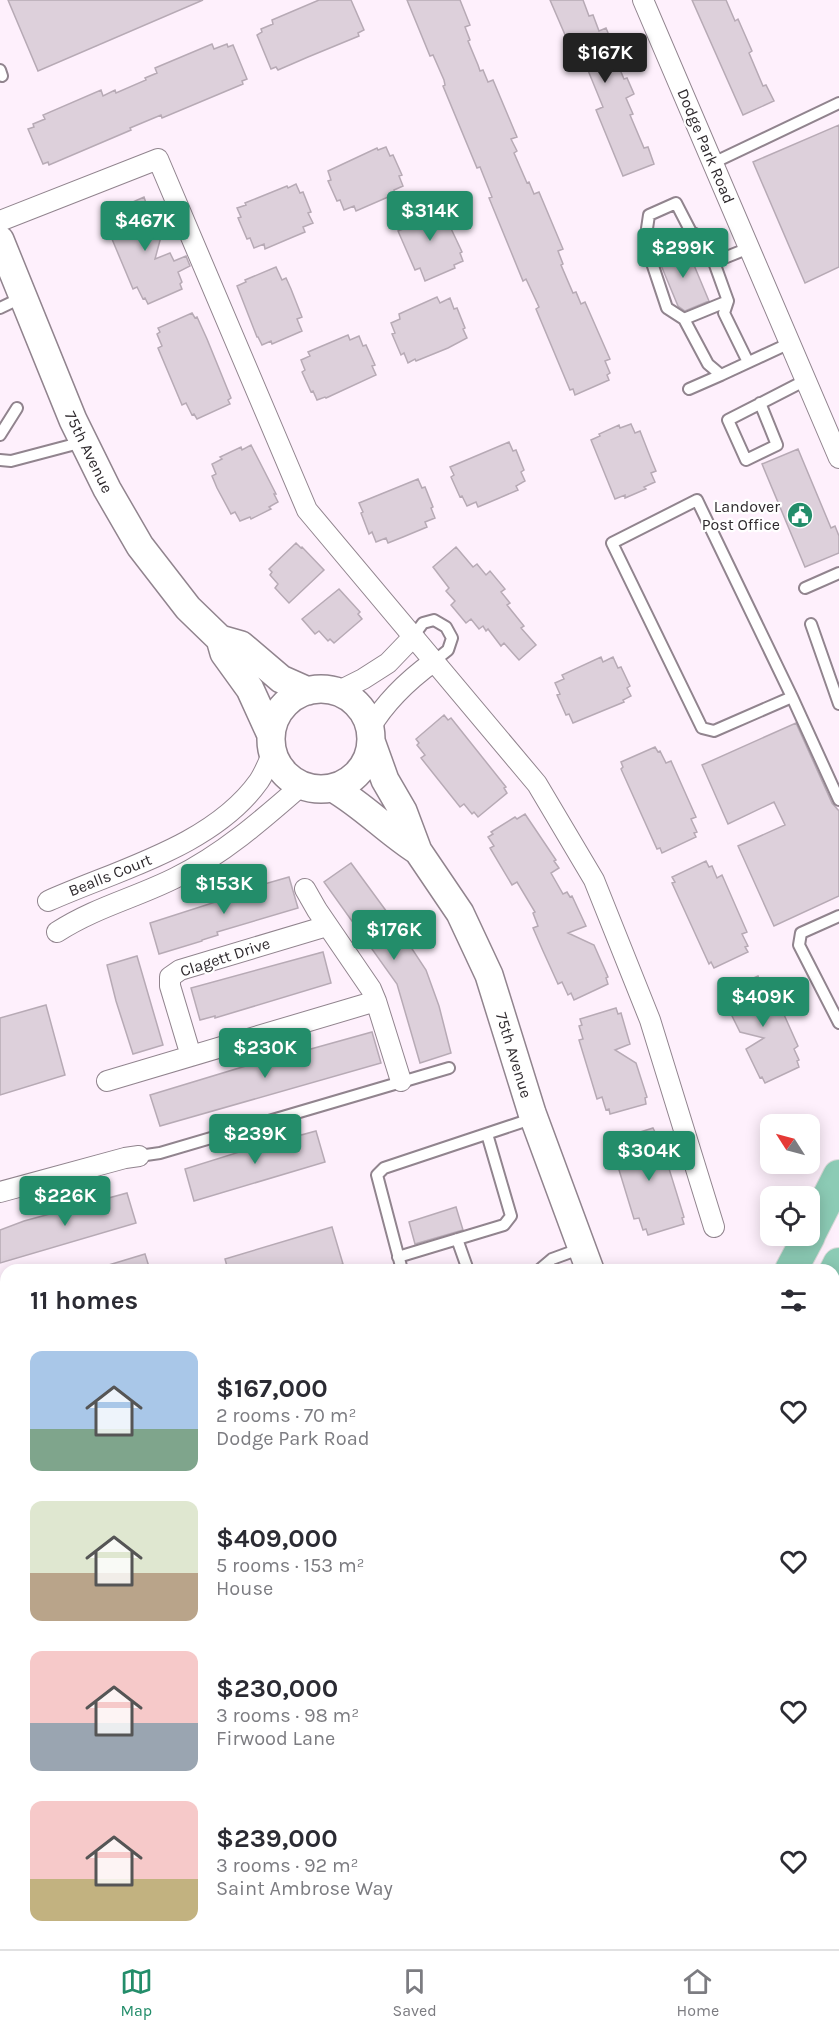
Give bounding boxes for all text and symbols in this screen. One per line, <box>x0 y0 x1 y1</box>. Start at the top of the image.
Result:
pin: $167K <box>563 33 647 84</box>
text: $167K <box>577 41 633 64</box>
street label: Dodge Park Road <box>673 86 739 206</box>
pin: $314K <box>388 191 472 242</box>
text: $314K <box>401 199 459 222</box>
pin: $467K <box>103 201 187 252</box>
text: $467K <box>115 209 175 232</box>
pin: $299K <box>641 228 725 279</box>
text: $299K <box>651 236 715 259</box>
street label: 75th Avenue <box>61 408 117 496</box>
place label: Landover Post Office <box>702 497 780 534</box>
public building icon: Landover Post Office <box>785 500 815 530</box>
street label: Bealls Court <box>66 850 154 900</box>
pin: $153K <box>182 864 266 915</box>
text: $153K <box>195 872 253 895</box>
pin: $176K <box>352 910 436 961</box>
text: $176K <box>366 918 422 941</box>
street label: Clagett Drive <box>178 934 272 980</box>
pin: $409K <box>721 977 805 1028</box>
text: $409K <box>731 985 795 1008</box>
street label: 75th Avenue <box>492 1010 536 1100</box>
pin: $230K <box>223 1028 307 1079</box>
text: $230K <box>233 1036 297 1059</box>
pin: $239K <box>213 1114 297 1165</box>
north arrow <box>760 1114 820 1174</box>
map controls <box>760 1114 820 1246</box>
text: $239K <box>223 1122 287 1145</box>
pin: $304K <box>607 1131 691 1182</box>
text: $304K <box>617 1139 681 1162</box>
pin: $226K <box>23 1176 107 1227</box>
text: $226K <box>33 1184 97 1207</box>
button: locate <box>760 1186 820 1246</box>
icon: filters <box>777 1284 810 1317</box>
text: 11 homes <box>30 1285 138 1316</box>
text: $167,000 <box>216 1373 328 1404</box>
icon: home <box>78 1375 150 1447</box>
icon: heart <box>777 1395 810 1428</box>
text: 2 rooms · 70 m² <box>216 1404 356 1427</box>
text: Dodge Park Road <box>216 1427 370 1450</box>
text: $409,000 <box>216 1523 338 1554</box>
icon: home <box>78 1525 150 1597</box>
icon: heart <box>777 1545 810 1578</box>
text: 5 rooms · 153 m² <box>216 1554 365 1577</box>
text: House <box>216 1577 273 1600</box>
text: $230,000 <box>216 1673 338 1704</box>
icon: home <box>78 1675 150 1747</box>
icon: heart <box>777 1695 810 1728</box>
text: 3 rooms · 98 m² <box>216 1704 359 1727</box>
text: Firwood Lane <box>216 1727 335 1750</box>
text: $239,000 <box>216 1823 338 1854</box>
icon: home <box>78 1825 150 1897</box>
icon: heart <box>777 1845 810 1878</box>
text: 3 rooms · 92 m² <box>216 1854 359 1877</box>
text: Saint Ambrose Way <box>216 1877 393 1900</box>
tab: Map <box>120 1965 153 2020</box>
tab: Saved <box>393 1965 437 2020</box>
tab: Home <box>677 1965 719 2020</box>

